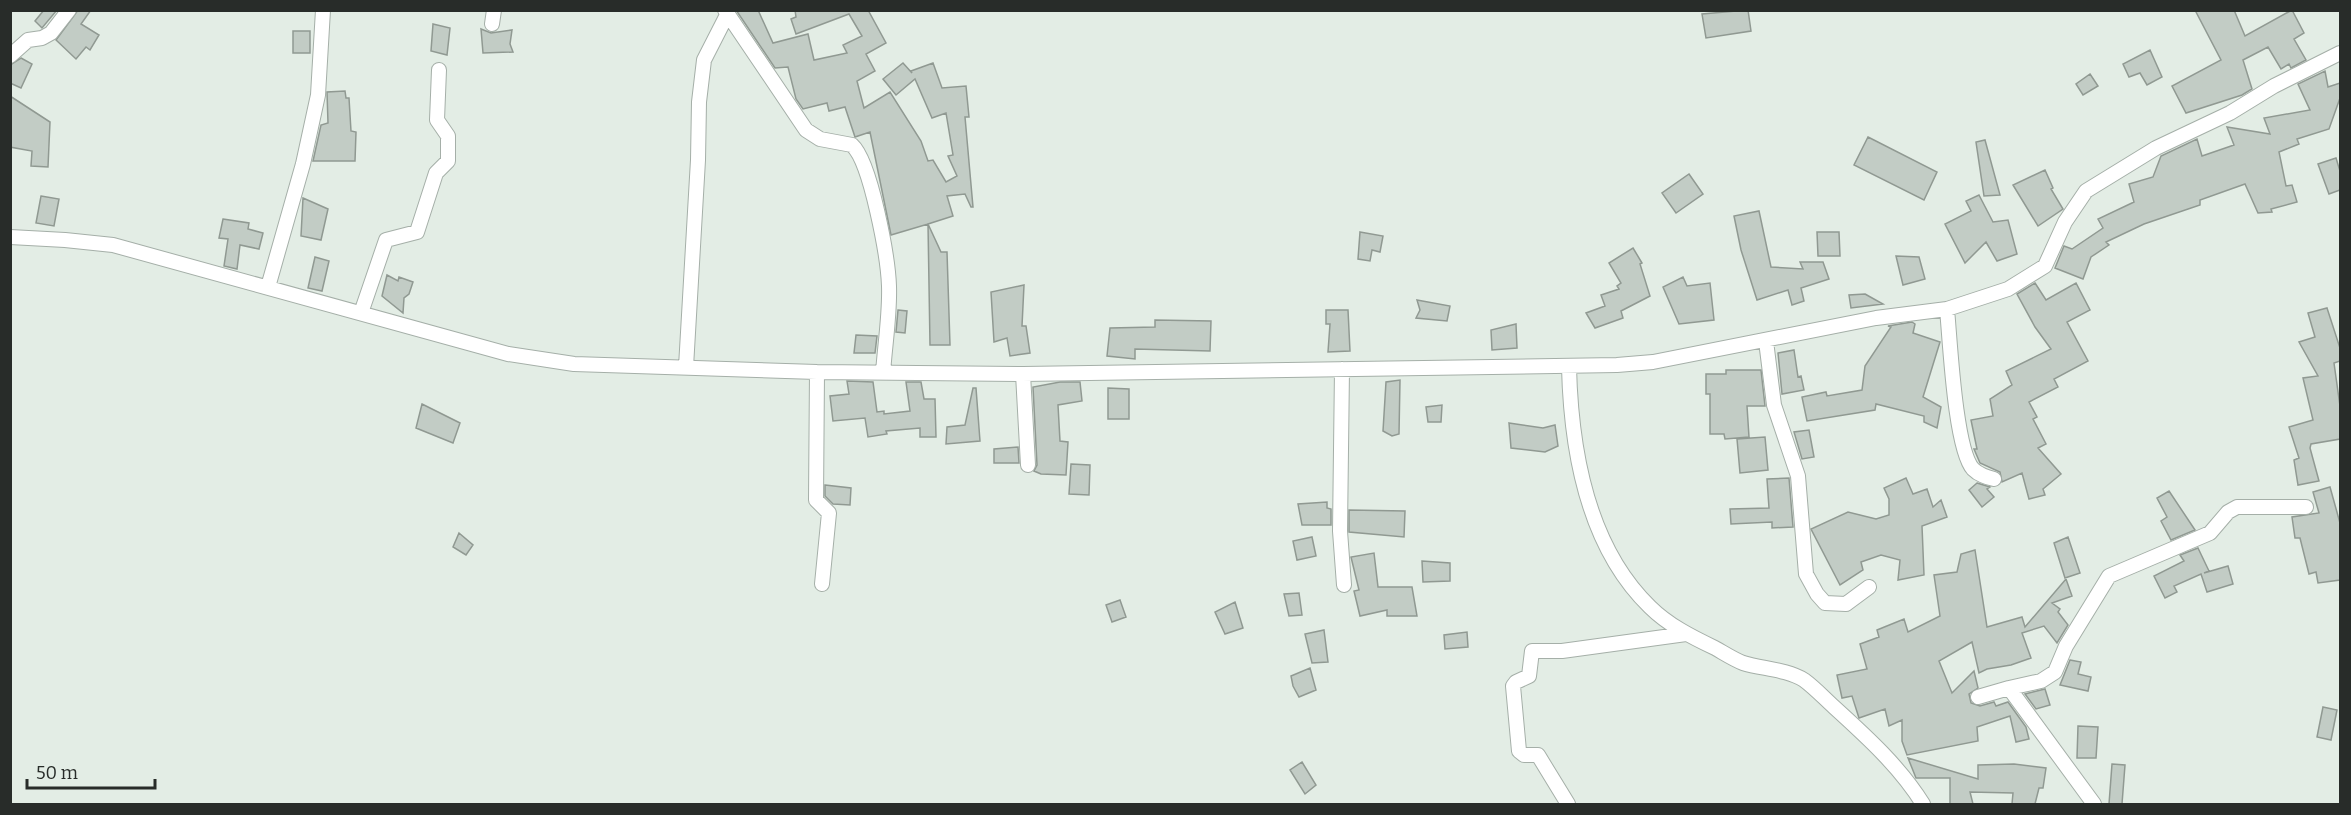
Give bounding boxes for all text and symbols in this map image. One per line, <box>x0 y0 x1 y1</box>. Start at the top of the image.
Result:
scale bar <box>27 752 154 790</box>
text: 50 m <box>36 762 78 784</box>

